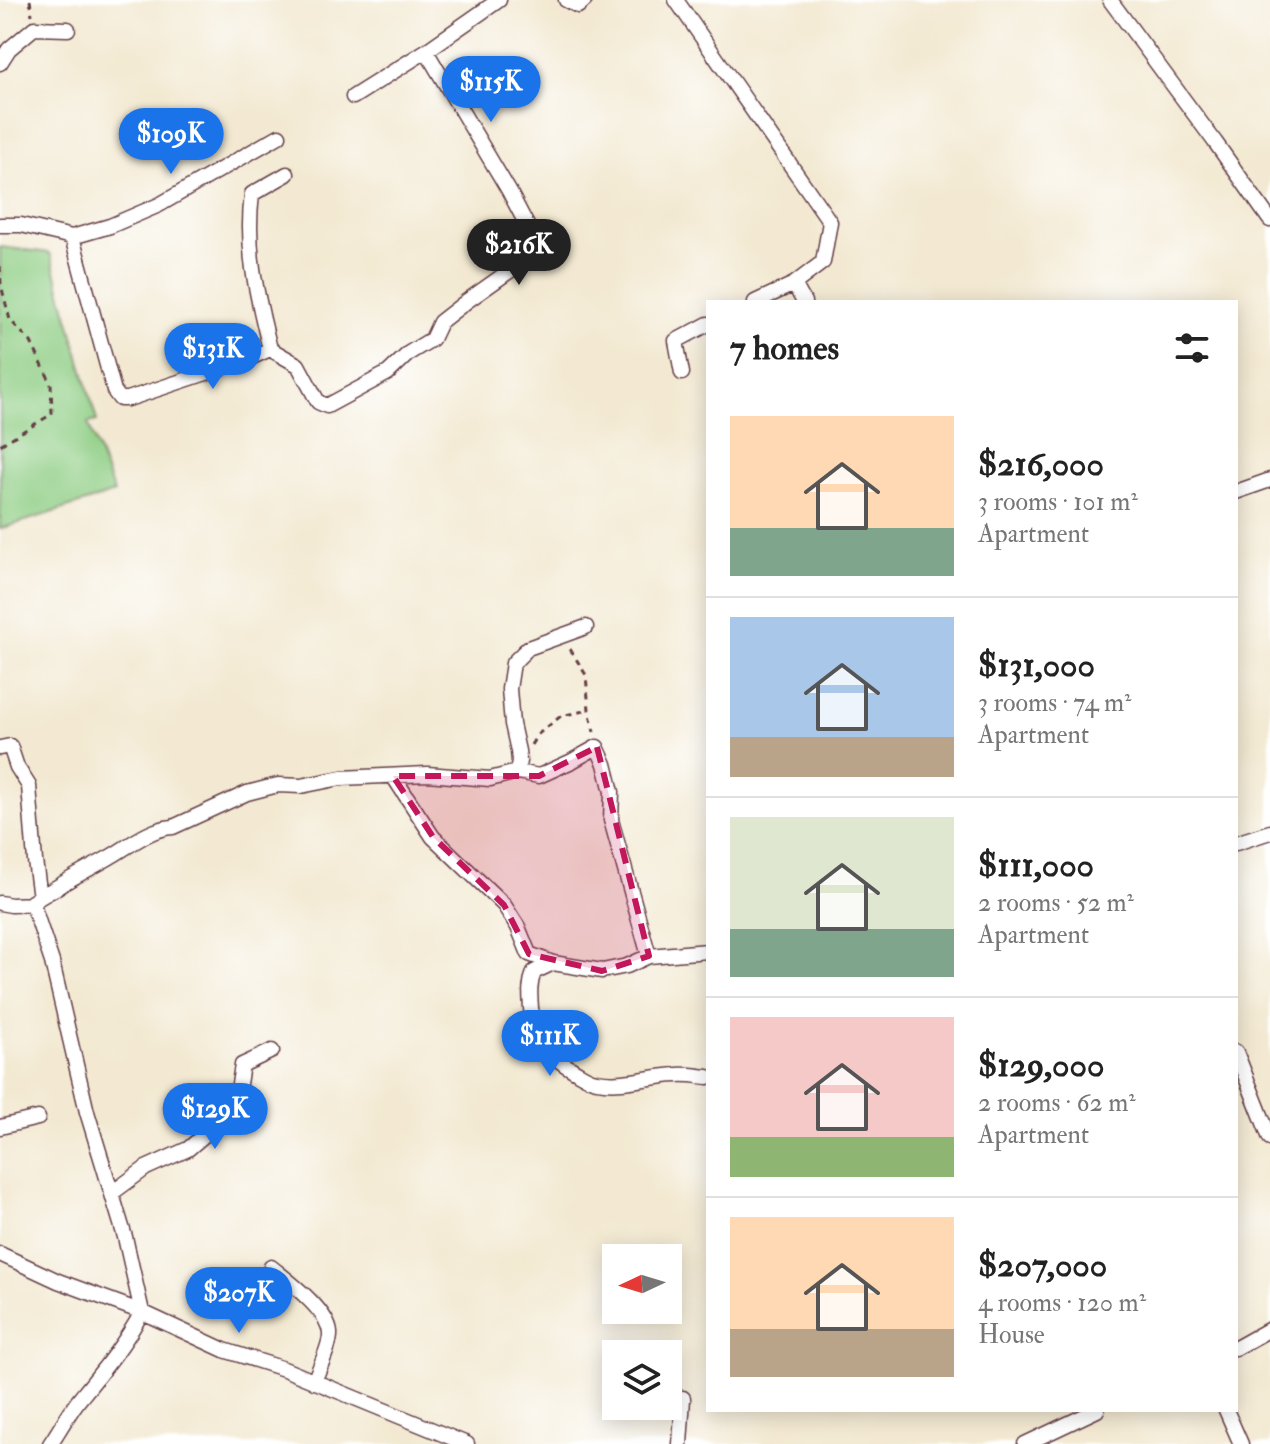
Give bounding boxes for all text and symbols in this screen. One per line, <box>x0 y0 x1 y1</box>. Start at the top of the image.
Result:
pin: $115K <box>435 56 547 124</box>
text: $115K <box>460 66 522 98</box>
pin: $109K <box>115 108 227 176</box>
text: $109K <box>137 118 205 150</box>
pin: $216K <box>463 219 575 287</box>
text: $216K <box>485 229 553 261</box>
pin: $131K <box>157 323 269 391</box>
icon: filters <box>1170 326 1214 370</box>
text: 7 homes <box>730 327 839 370</box>
text: $131K <box>182 333 244 365</box>
text: $216,000 <box>978 443 1104 486</box>
icon: home <box>794 448 890 544</box>
text: 3 rooms · 101 m² <box>978 486 1138 518</box>
text: Apartment <box>978 518 1089 550</box>
text: $131,000 <box>978 644 1095 687</box>
icon: home <box>794 649 890 745</box>
text: 3 rooms · 74 m² <box>978 687 1131 719</box>
text: Apartment <box>978 719 1089 751</box>
text: $111,000 <box>978 844 1094 887</box>
icon: home <box>794 849 890 945</box>
text: 2 rooms · 52 m² <box>978 887 1134 919</box>
text: Apartment <box>978 919 1089 951</box>
pin: $111K <box>494 1010 606 1078</box>
text: $111K <box>520 1020 580 1052</box>
text: $129,000 <box>978 1044 1104 1087</box>
icon: home <box>794 1049 890 1145</box>
pin: $129K <box>159 1083 271 1151</box>
text: 2 rooms · 62 m² <box>978 1087 1136 1119</box>
text: $129K <box>181 1093 249 1125</box>
text: Apartment <box>978 1119 1089 1151</box>
north arrow <box>602 1244 682 1324</box>
map controls <box>602 1244 682 1420</box>
text: $207,000 <box>978 1244 1107 1287</box>
icon: home <box>794 1249 890 1345</box>
pin: $207K <box>183 1267 295 1335</box>
text: $207K <box>203 1277 275 1309</box>
text: 4 rooms · 120 m² <box>978 1287 1146 1319</box>
text: House <box>978 1319 1045 1351</box>
button: layers <box>602 1340 682 1420</box>

